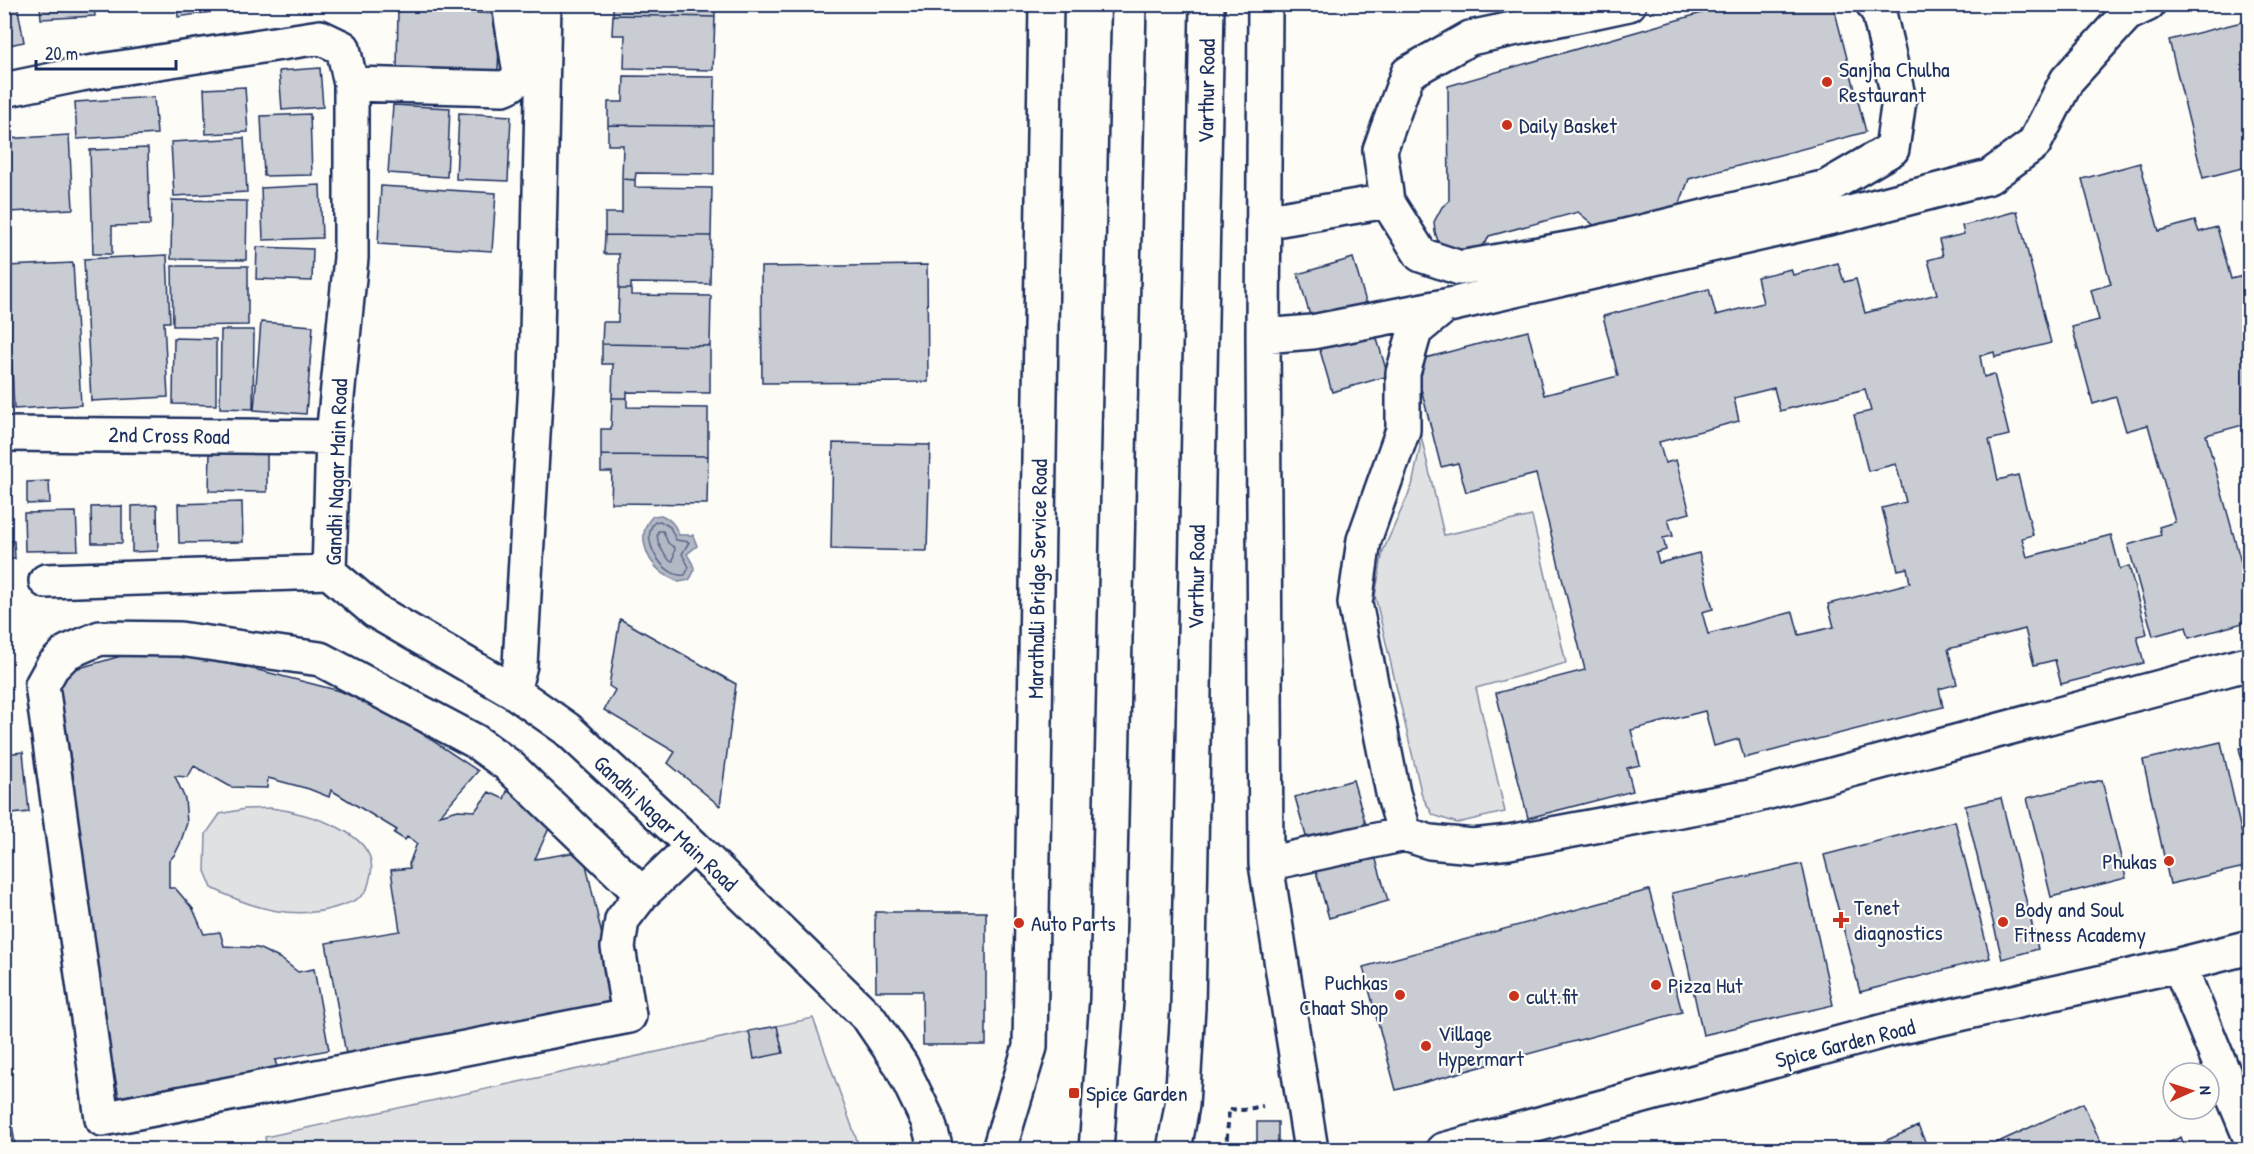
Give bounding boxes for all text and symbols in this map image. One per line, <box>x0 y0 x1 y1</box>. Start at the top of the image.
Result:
scale bar <box>36 33 176 71</box>
street label: Varthur Road <box>1190 38 1222 144</box>
text: 20 m <box>45 41 78 66</box>
place label: Sanjha Chulha Restaurant <box>1839 54 1950 109</box>
marker: Sanjha Chulha Restaurant <box>1820 75 1834 89</box>
place label: Daily Basket <box>1519 110 1617 140</box>
marker: Daily Basket <box>1500 118 1514 132</box>
street label: Gandhi Nagar Main Road <box>318 378 354 566</box>
street label: 2nd Cross Road <box>108 419 230 451</box>
street label: Marathalli Bridge Service Road <box>1020 458 1054 699</box>
street label: Varthur Road <box>1180 524 1212 630</box>
street label: Gandhi Nagar Main Road <box>587 748 745 898</box>
place label: Phukas <box>2102 846 2157 876</box>
marker: Phukas <box>2162 854 2176 868</box>
place label: Tenet diagnostics <box>1854 892 1943 947</box>
place label: Body and Soul Fitness Academy <box>2014 894 2146 949</box>
place label: Auto Parts <box>1031 908 1116 938</box>
marker: Tenet diagnostics <box>1832 911 1850 929</box>
marker: Body and Soul Fitness Academy <box>1996 915 2010 929</box>
marker: Auto Parts <box>1012 916 1026 930</box>
place label: Puchkas Chaat Shop <box>1299 967 1389 1022</box>
place label: Pizza Hut <box>1668 970 1743 1000</box>
marker: Pizza Hut <box>1649 978 1663 992</box>
place label: cult.fit <box>1526 981 1578 1011</box>
marker: Puchkas Chaat Shop <box>1393 988 1407 1002</box>
marker: cult.fit <box>1507 989 1521 1003</box>
street label: Spice Garden Road <box>1772 1011 1918 1075</box>
place label: Village Hypermart <box>1438 1018 1524 1073</box>
marker: Village Hypermart <box>1419 1039 1433 1053</box>
north arrow <box>2161 1061 2221 1121</box>
place label: Spice Garden <box>1086 1078 1188 1108</box>
text: N <box>2195 1085 2217 1096</box>
marker: Spice Garden <box>1067 1086 1081 1100</box>

